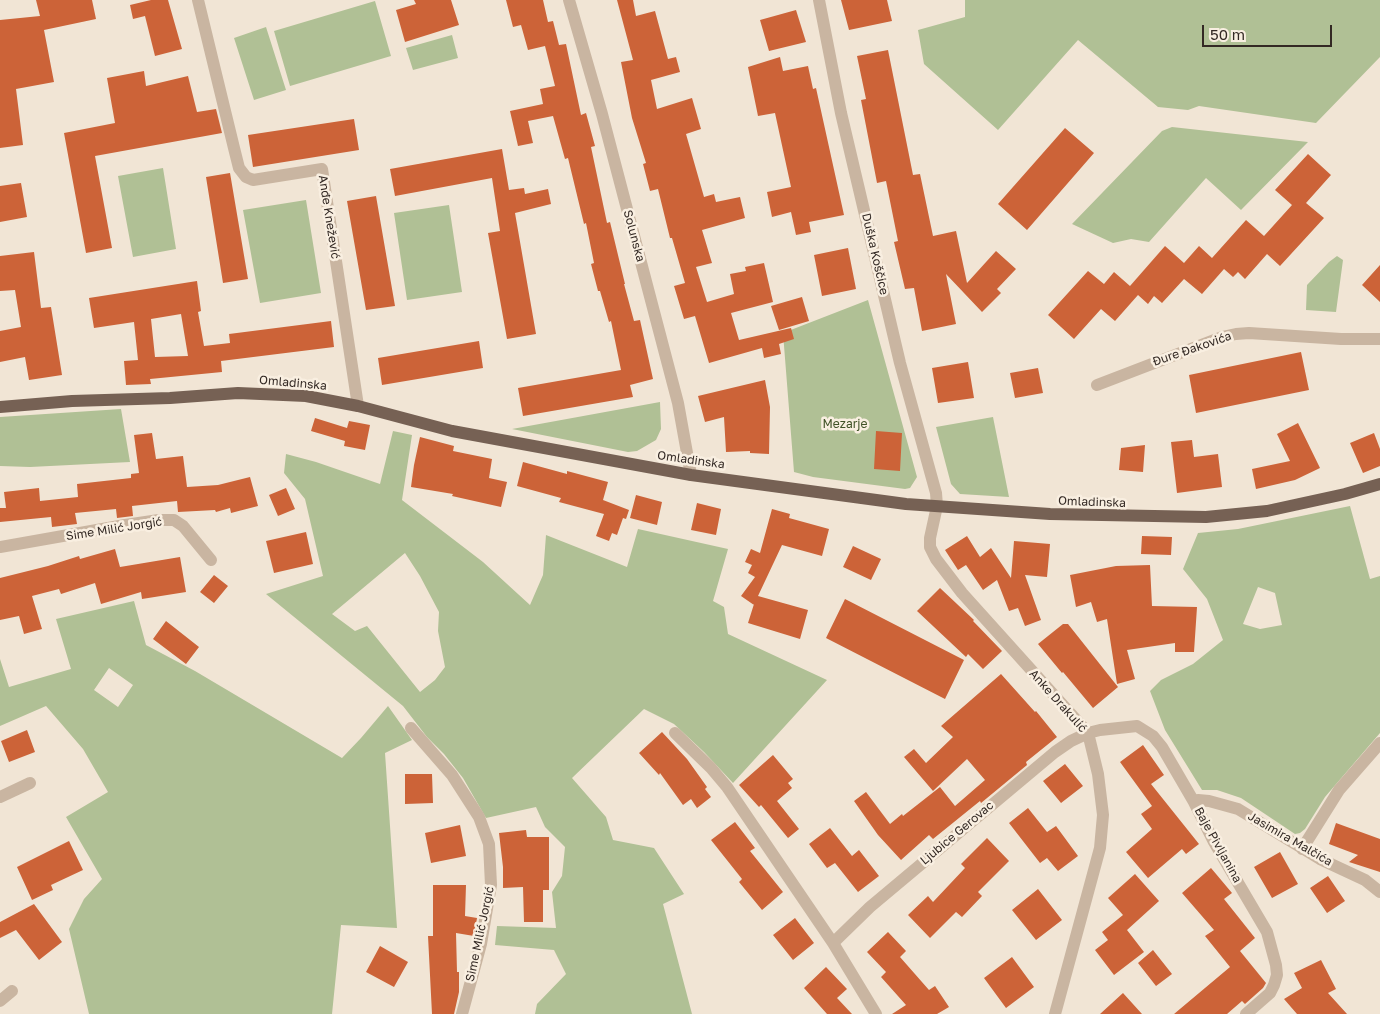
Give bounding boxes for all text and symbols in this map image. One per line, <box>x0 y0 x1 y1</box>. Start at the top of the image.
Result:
scale bar <box>1205 15 1335 47</box>
text: 50 m <box>1210 25 1245 43</box>
street label: Anđe Knežević <box>315 174 343 260</box>
street label: Solunska <box>620 208 648 264</box>
street label: Duška Koščice <box>859 212 891 296</box>
street label: Đure Đakovića <box>1151 329 1233 369</box>
street label: Omladinska <box>259 373 327 393</box>
park label: Mezarje <box>822 417 868 431</box>
street label: Omladinska <box>656 448 726 472</box>
street label: Omladinska <box>1058 494 1126 510</box>
street label: Sime Milić Jorgić <box>65 514 163 544</box>
street label: Anke Drakulić <box>1026 667 1090 735</box>
street label: Ljubice Gerovac <box>918 798 996 868</box>
street label: Baje Pivljanina <box>1191 805 1245 885</box>
street label: Jasimira Malčića <box>1245 809 1335 869</box>
street label: Sime Milić Jorgić <box>463 885 497 983</box>

